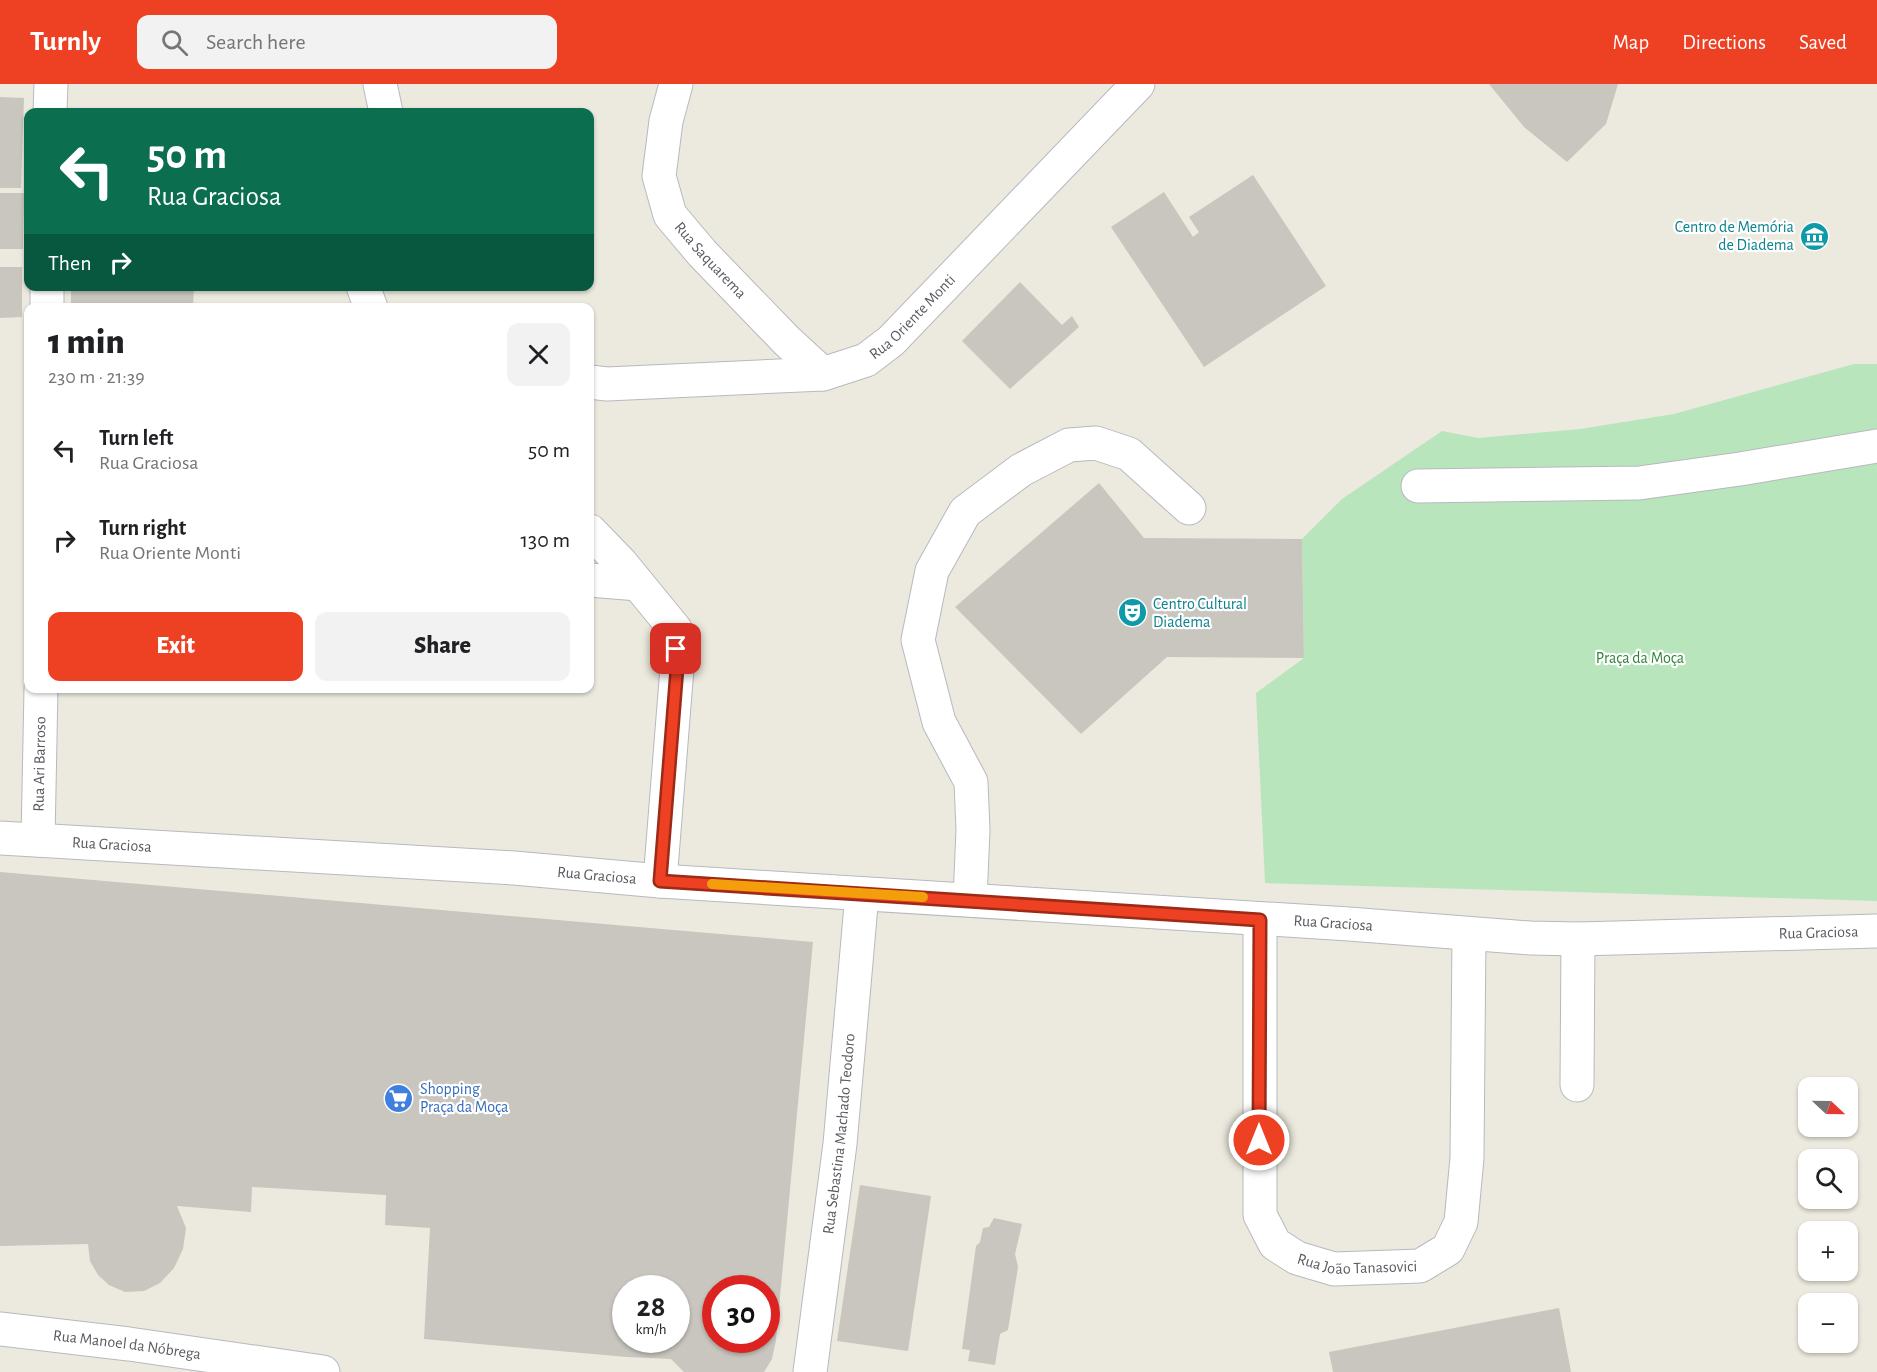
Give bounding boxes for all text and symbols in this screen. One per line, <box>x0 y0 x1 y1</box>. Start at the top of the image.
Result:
search box <box>137 15 557 69</box>
icon: search <box>158 26 191 59</box>
text: Turnly <box>30 28 101 56</box>
text: Search here <box>206 31 306 53</box>
text: Map <box>1613 32 1649 53</box>
text: Directions <box>1682 32 1766 53</box>
text: Saved <box>1799 32 1847 53</box>
icon: left <box>48 132 126 210</box>
text: 50 m <box>147 134 227 176</box>
text: Rua Graciosa <box>147 183 281 210</box>
street label: Rua Saquarema <box>672 219 749 302</box>
place label: Centro de Memória de Diadema <box>1675 219 1794 253</box>
museum icon: Centro de Memória de Diadema <box>1799 220 1831 252</box>
icon: right <box>104 246 137 279</box>
text: Then <box>48 252 92 274</box>
street label: Rua Oriente Monti <box>866 271 958 362</box>
button: close <box>507 323 570 386</box>
text: 1 min <box>48 324 125 360</box>
text: 230 m · 21:39 <box>48 367 145 387</box>
text: Turn left <box>99 427 173 449</box>
icon: left <box>48 434 81 467</box>
text: 50 m <box>528 439 570 461</box>
text: Rua Graciosa <box>99 453 199 473</box>
text: Turn right <box>99 517 186 539</box>
icon: right <box>48 524 81 557</box>
text: 130 m <box>521 529 570 551</box>
text: Rua Oriente Monti <box>99 543 241 563</box>
place label: Centro Cultural Diadema <box>1153 596 1247 630</box>
theatre icon: Centro Cultural Diadema <box>1116 597 1148 629</box>
button: Exit <box>48 612 303 681</box>
button: Share <box>315 612 570 681</box>
pin <box>650 623 701 674</box>
icon: arrive <box>659 632 692 665</box>
park label: Praça da Moça <box>1596 650 1684 666</box>
street label: Rua Ari Barroso <box>31 716 48 812</box>
street label: Rua Graciosa <box>72 834 152 855</box>
street label: Rua Graciosa <box>556 864 637 887</box>
street label: Rua Graciosa <box>1293 913 1374 934</box>
street label: Rua Graciosa <box>1779 924 1859 942</box>
street label: Rua Sebastina Machado Teodoro <box>820 1033 858 1235</box>
north arrow <box>1798 1077 1858 1137</box>
map controls <box>1798 1077 1858 1353</box>
place label: Shopping Praça da Moça <box>420 1081 508 1115</box>
supermarket icon: Shopping Praça da Moça <box>383 1082 415 1114</box>
position arrow <box>1227 1108 1291 1172</box>
button: search <box>1798 1149 1858 1209</box>
button: + <box>1798 1221 1858 1281</box>
street label: Rua João Tanasovici <box>1295 1251 1417 1277</box>
speed limit sign: 30 <box>702 1275 780 1353</box>
text: 28 <box>637 1292 665 1322</box>
button: − <box>1798 1293 1858 1353</box>
text: km/h <box>636 1322 666 1337</box>
street label: Rua Manoel da Nóbrega <box>52 1327 202 1362</box>

